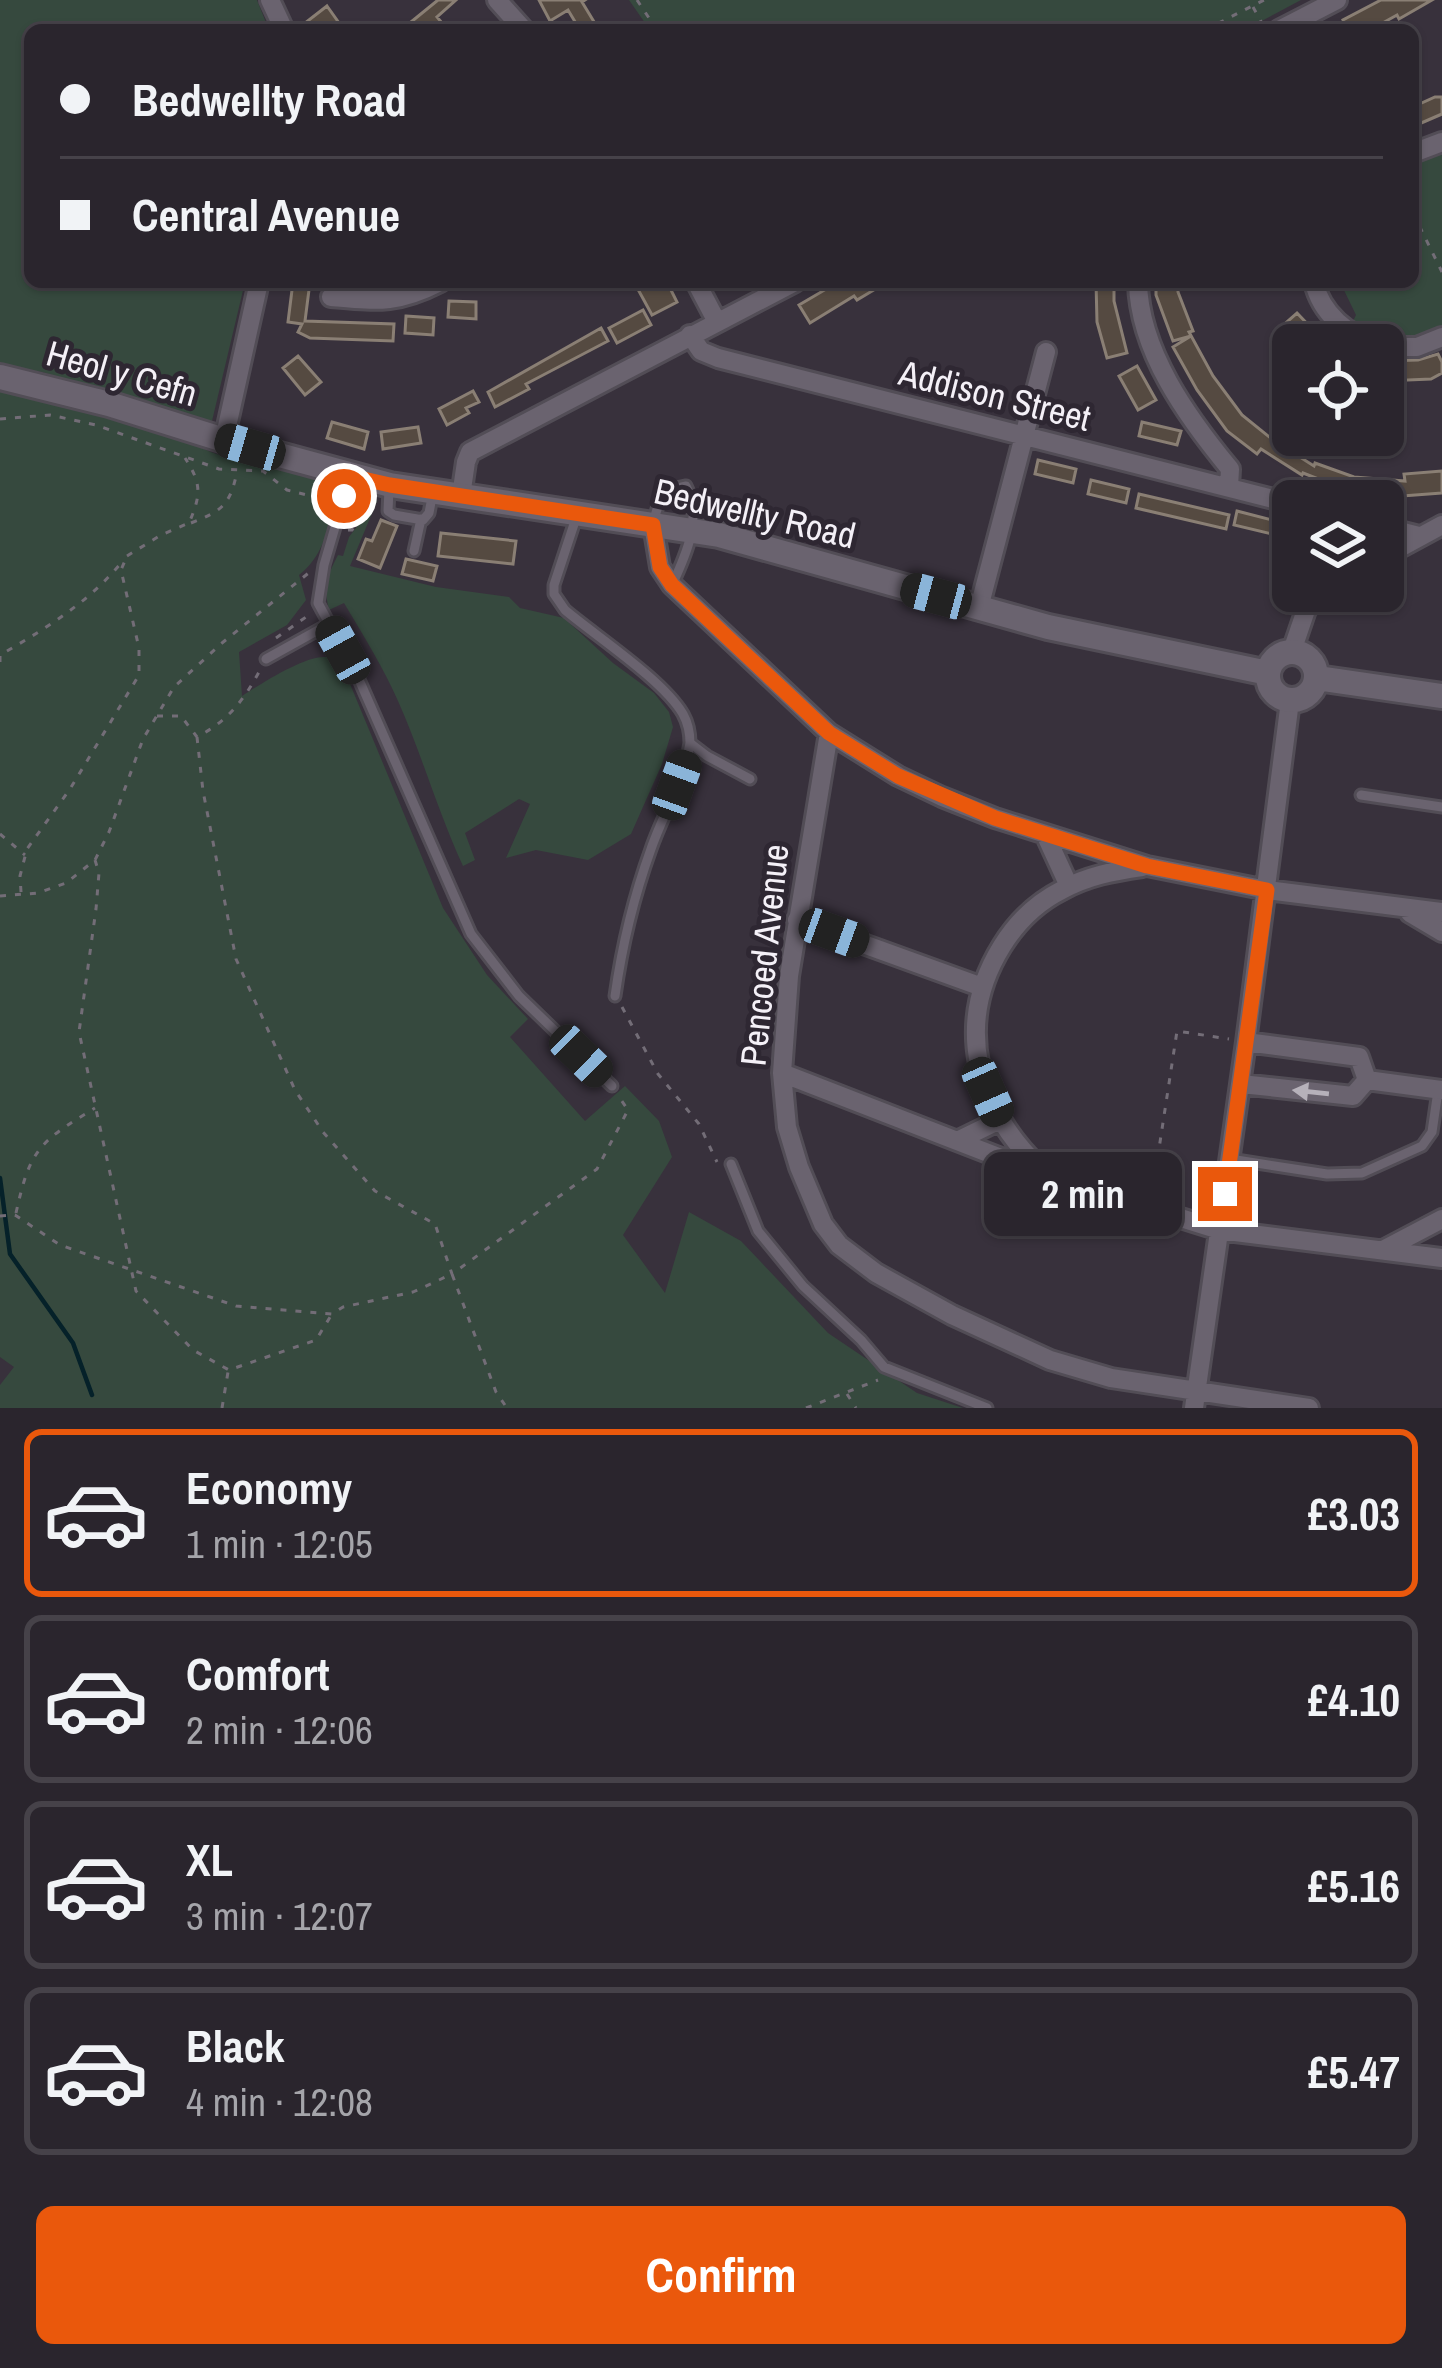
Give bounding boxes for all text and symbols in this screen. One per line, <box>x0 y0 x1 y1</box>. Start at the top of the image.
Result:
text: Bedwellty Road <box>132 69 407 130</box>
text: Central Avenue <box>132 184 400 245</box>
map controls <box>1272 324 1404 612</box>
button: locate <box>1272 324 1404 456</box>
street label: Heol y Cefn <box>41 329 203 417</box>
street label: Addison Street <box>893 348 1096 442</box>
car <box>210 420 290 474</box>
street label: Bedwellty Road <box>650 467 860 559</box>
route start <box>317 469 371 523</box>
button: layers <box>1272 480 1404 612</box>
car <box>897 569 975 623</box>
car <box>310 610 376 690</box>
car <box>648 745 706 825</box>
street label: Pencoed Avenue <box>728 842 800 1068</box>
car <box>794 904 874 962</box>
car <box>543 1018 619 1094</box>
car <box>957 1052 1019 1132</box>
one-way arrow <box>1292 1082 1330 1101</box>
callout: 2 min <box>985 1152 1183 1236</box>
route end <box>1198 1167 1252 1221</box>
text: 2 min <box>1041 1168 1125 1220</box>
text: Economy <box>186 1457 352 1518</box>
icon: car <box>42 1459 150 1567</box>
text: £3.03 <box>1308 1483 1400 1544</box>
text: 1 min · 12:05 <box>186 1518 373 1570</box>
text: Comfort <box>186 1643 329 1704</box>
icon: car <box>42 1645 150 1753</box>
text: £4.10 <box>1308 1669 1400 1730</box>
text: 2 min · 12:06 <box>186 1704 373 1756</box>
text: XL <box>186 1829 233 1890</box>
icon: car <box>42 1831 150 1939</box>
text: £5.16 <box>1308 1855 1400 1916</box>
text: 3 min · 12:07 <box>186 1890 373 1942</box>
text: Black <box>186 2015 284 2076</box>
icon: car <box>42 2017 150 2125</box>
text: £5.47 <box>1308 2041 1400 2102</box>
text: 4 min · 12:08 <box>186 2076 373 2128</box>
button: Confirm <box>36 2206 1406 2344</box>

